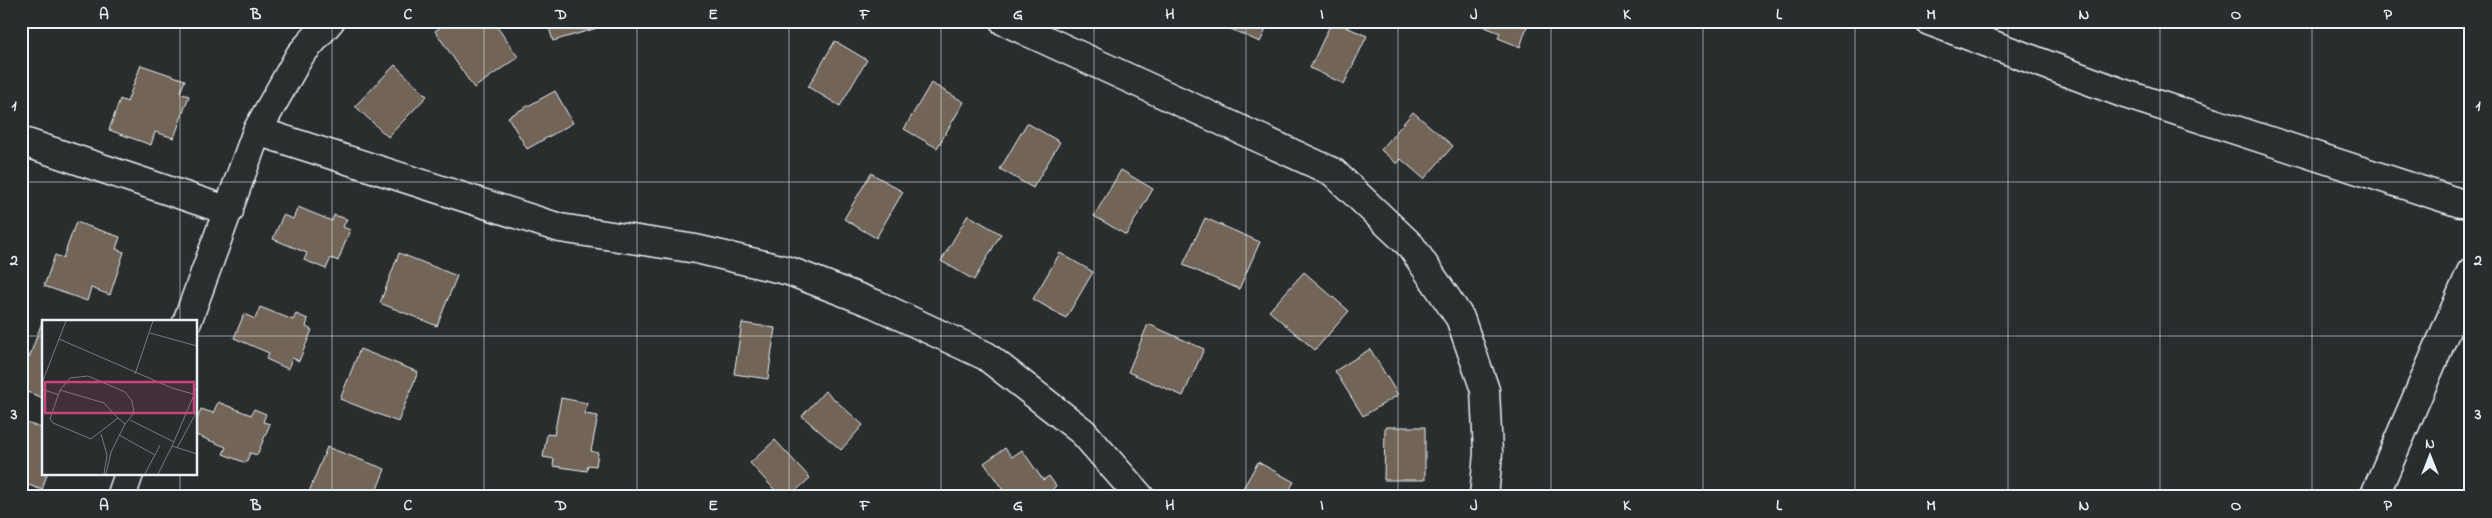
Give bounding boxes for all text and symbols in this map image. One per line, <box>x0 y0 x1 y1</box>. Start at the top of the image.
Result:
text: A <box>99 3 109 27</box>
text: B <box>250 3 262 27</box>
text: C <box>404 3 413 27</box>
text: D <box>554 3 567 27</box>
text: E <box>708 3 718 27</box>
text: F <box>859 3 871 27</box>
text: G <box>1013 3 1023 27</box>
text: H <box>1165 3 1175 27</box>
text: I <box>1320 3 1324 27</box>
text: J <box>1470 3 1478 27</box>
text: K <box>1623 3 1632 27</box>
text: L <box>1776 3 1783 27</box>
text: M <box>1926 3 1936 27</box>
text: N <box>2079 3 2090 27</box>
text: O <box>2231 3 2242 27</box>
text: P <box>2384 3 2393 27</box>
text: 1 <box>11 94 17 118</box>
text: 1 <box>2475 94 2481 118</box>
text: 2 <box>9 249 18 273</box>
text: 2 <box>2473 249 2482 273</box>
inset map <box>42 320 198 476</box>
text: 3 <box>10 403 18 427</box>
text: 3 <box>2474 403 2482 427</box>
north arrow <box>2404 430 2454 480</box>
text: N <box>2425 434 2435 455</box>
text: A <box>99 494 109 518</box>
text: B <box>250 494 262 518</box>
text: C <box>404 494 413 518</box>
text: D <box>554 494 567 518</box>
text: E <box>708 494 718 518</box>
text: F <box>859 494 871 518</box>
text: G <box>1013 494 1023 518</box>
text: H <box>1165 494 1175 518</box>
text: I <box>1320 494 1324 518</box>
text: J <box>1470 494 1478 518</box>
text: K <box>1623 494 1632 518</box>
text: L <box>1776 494 1783 518</box>
text: M <box>1926 494 1936 518</box>
text: N <box>2079 494 2090 518</box>
text: O <box>2231 494 2242 518</box>
text: P <box>2384 494 2393 518</box>

